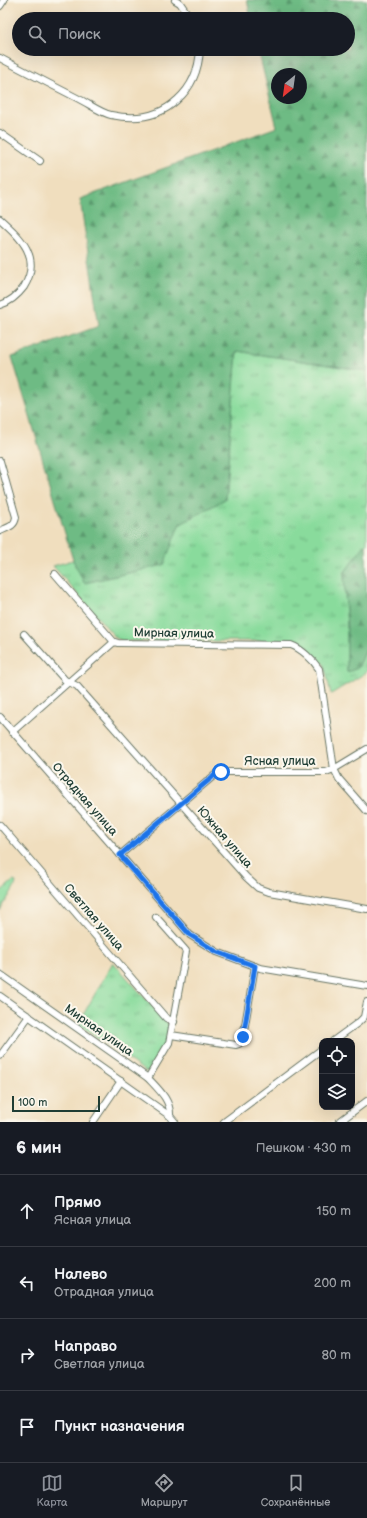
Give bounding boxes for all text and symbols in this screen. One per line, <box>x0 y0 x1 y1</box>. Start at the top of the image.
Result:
search box <box>12 12 355 56</box>
icon: search <box>26 23 48 45</box>
text: Поиск <box>58 25 101 44</box>
north arrow <box>271 68 307 104</box>
street label: Мирная улица <box>134 625 214 642</box>
street label: Ясная улица <box>244 754 316 769</box>
street label: Отрадная улица <box>49 760 121 839</box>
route start <box>212 763 230 781</box>
street label: Южная улица <box>194 803 256 871</box>
street label: Светлая улица <box>61 881 127 954</box>
street label: Мирная улица <box>61 1001 136 1060</box>
route end <box>234 1028 252 1046</box>
map controls <box>319 1038 355 1110</box>
button: locate <box>319 1038 355 1074</box>
button: layers <box>319 1074 355 1110</box>
scale bar <box>12 1094 100 1113</box>
text: 100 m <box>18 1096 47 1109</box>
text: 6 мин <box>16 1138 62 1158</box>
text: Пешком · 430 m <box>256 1140 351 1156</box>
text: Прямо <box>54 1193 101 1212</box>
icon: ahead <box>16 1200 38 1222</box>
text: 150 m <box>317 1203 351 1219</box>
text: Ясная улица <box>54 1212 131 1228</box>
text: Налево <box>54 1265 107 1284</box>
icon: left <box>16 1272 38 1294</box>
text: 200 m <box>314 1275 351 1291</box>
text: Отрадная улица <box>54 1284 154 1300</box>
text: Направо <box>54 1337 117 1356</box>
icon: right <box>16 1344 38 1366</box>
text: 80 m <box>322 1347 351 1363</box>
text: Светлая улица <box>54 1356 145 1372</box>
icon: arrive <box>16 1416 38 1438</box>
text: Пункт назначения <box>54 1417 185 1436</box>
tab: Карта <box>37 1472 68 1509</box>
tab: Маршрут <box>141 1472 188 1509</box>
tab: Сохранённые <box>261 1472 330 1509</box>

